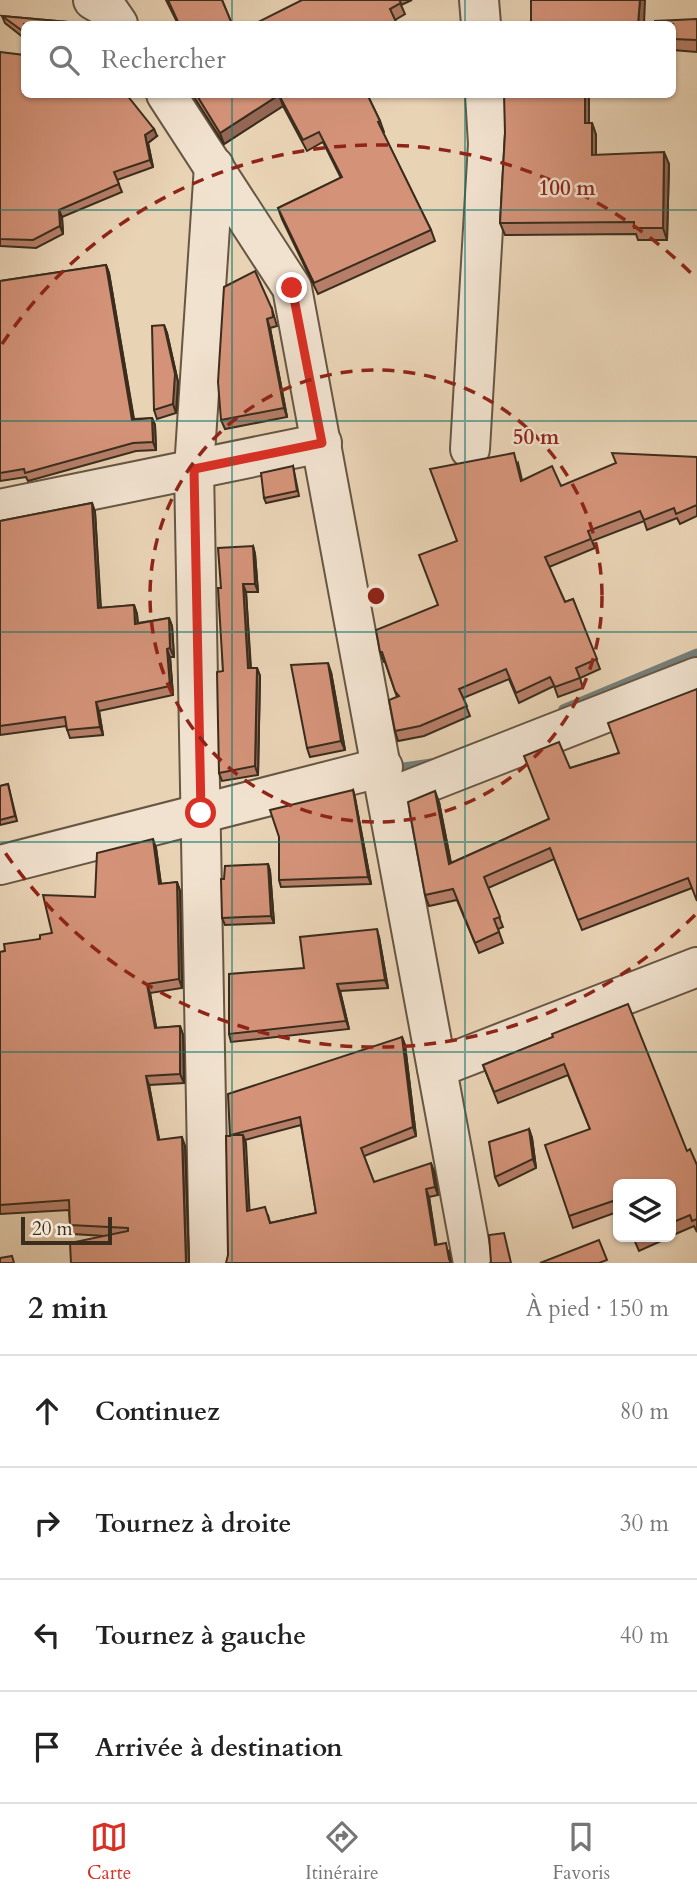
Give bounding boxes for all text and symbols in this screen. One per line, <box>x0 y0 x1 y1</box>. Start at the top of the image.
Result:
search box <box>21 21 676 98</box>
icon: search <box>45 41 83 79</box>
text: Rechercher <box>101 42 226 77</box>
text: 100 m <box>538 174 596 203</box>
route end <box>276 272 307 303</box>
text: 50 m <box>513 423 560 452</box>
centre of rings <box>364 584 388 608</box>
route start <box>185 797 216 828</box>
map controls <box>613 1179 676 1242</box>
button: layers <box>613 1179 676 1242</box>
scale bar <box>21 1214 112 1246</box>
text: 20 m <box>32 1216 73 1242</box>
text: 2 min <box>28 1288 108 1329</box>
text: À pied · 150 m <box>526 1293 669 1324</box>
icon: ahead <box>28 1392 66 1430</box>
text: Continuez <box>95 1394 220 1429</box>
text: 80 m <box>620 1396 669 1427</box>
icon: right <box>28 1504 66 1542</box>
text: Tournez à droite <box>95 1506 291 1541</box>
text: 30 m <box>620 1508 669 1539</box>
icon: left <box>28 1616 66 1654</box>
text: Tournez à gauche <box>95 1618 306 1653</box>
text: 40 m <box>620 1620 669 1651</box>
icon: arrive <box>28 1728 66 1766</box>
text: Arrivée à destination <box>95 1730 343 1765</box>
tab: Carte <box>87 1818 131 1886</box>
tab: Itinéraire <box>305 1818 379 1886</box>
tab: Favoris <box>552 1818 610 1886</box>

